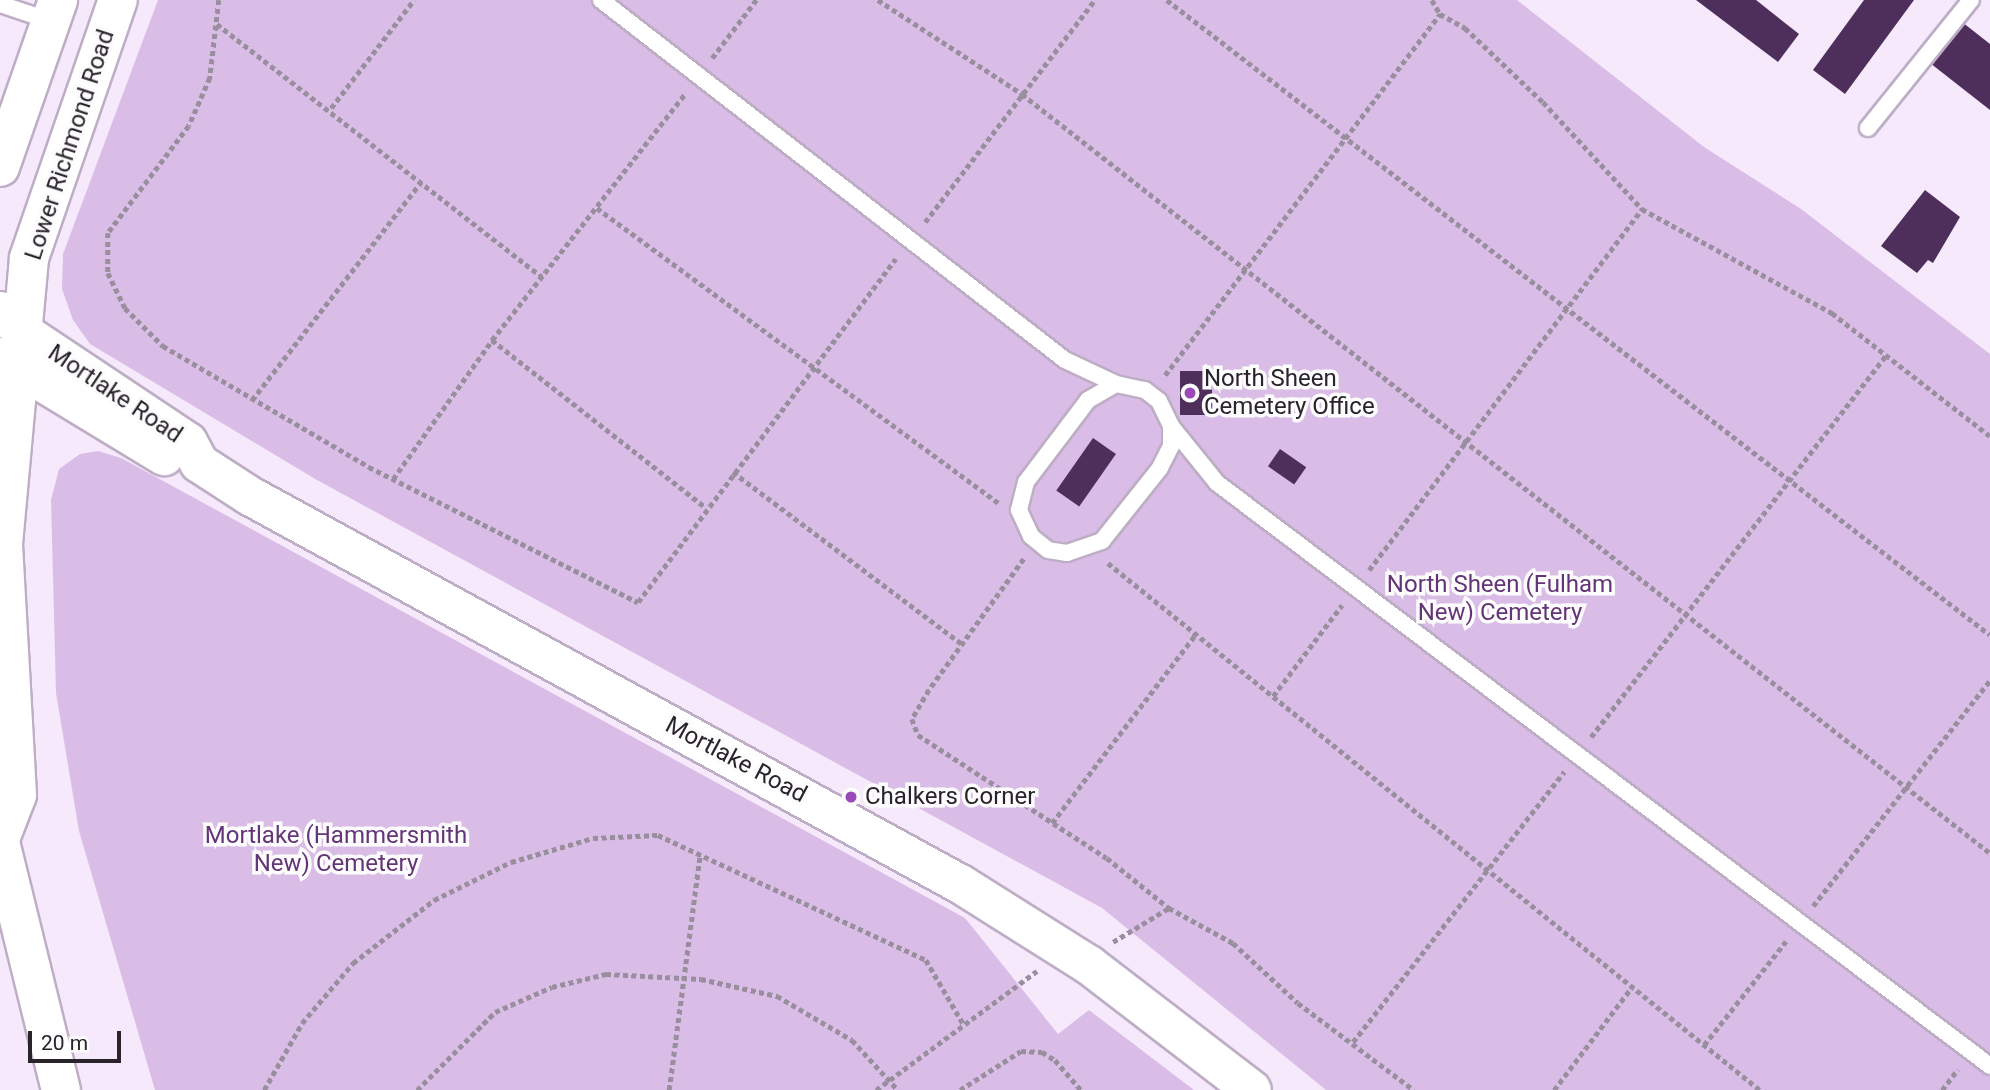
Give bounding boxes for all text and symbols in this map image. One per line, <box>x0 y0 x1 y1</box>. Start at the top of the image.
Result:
street label: Lower Richmond Road <box>19 26 121 264</box>
street label: Mortlake Road <box>42 339 188 449</box>
place label: North Sheen Cemetery Office <box>1204 365 1375 421</box>
marker: North Sheen Cemetery Office <box>1182 385 1198 401</box>
park label: North Sheen (Fulham New) Cemetery <box>1387 571 1613 627</box>
street label: Mortlake Road <box>660 711 812 809</box>
place label: Chalkers Corner <box>865 783 1035 811</box>
marker: Chalkers Corner <box>843 789 859 805</box>
park label: Mortlake (Hammersmith New) Cemetery <box>205 822 467 878</box>
scale bar <box>32 1016 124 1060</box>
text: 20 m <box>41 1031 88 1055</box>

